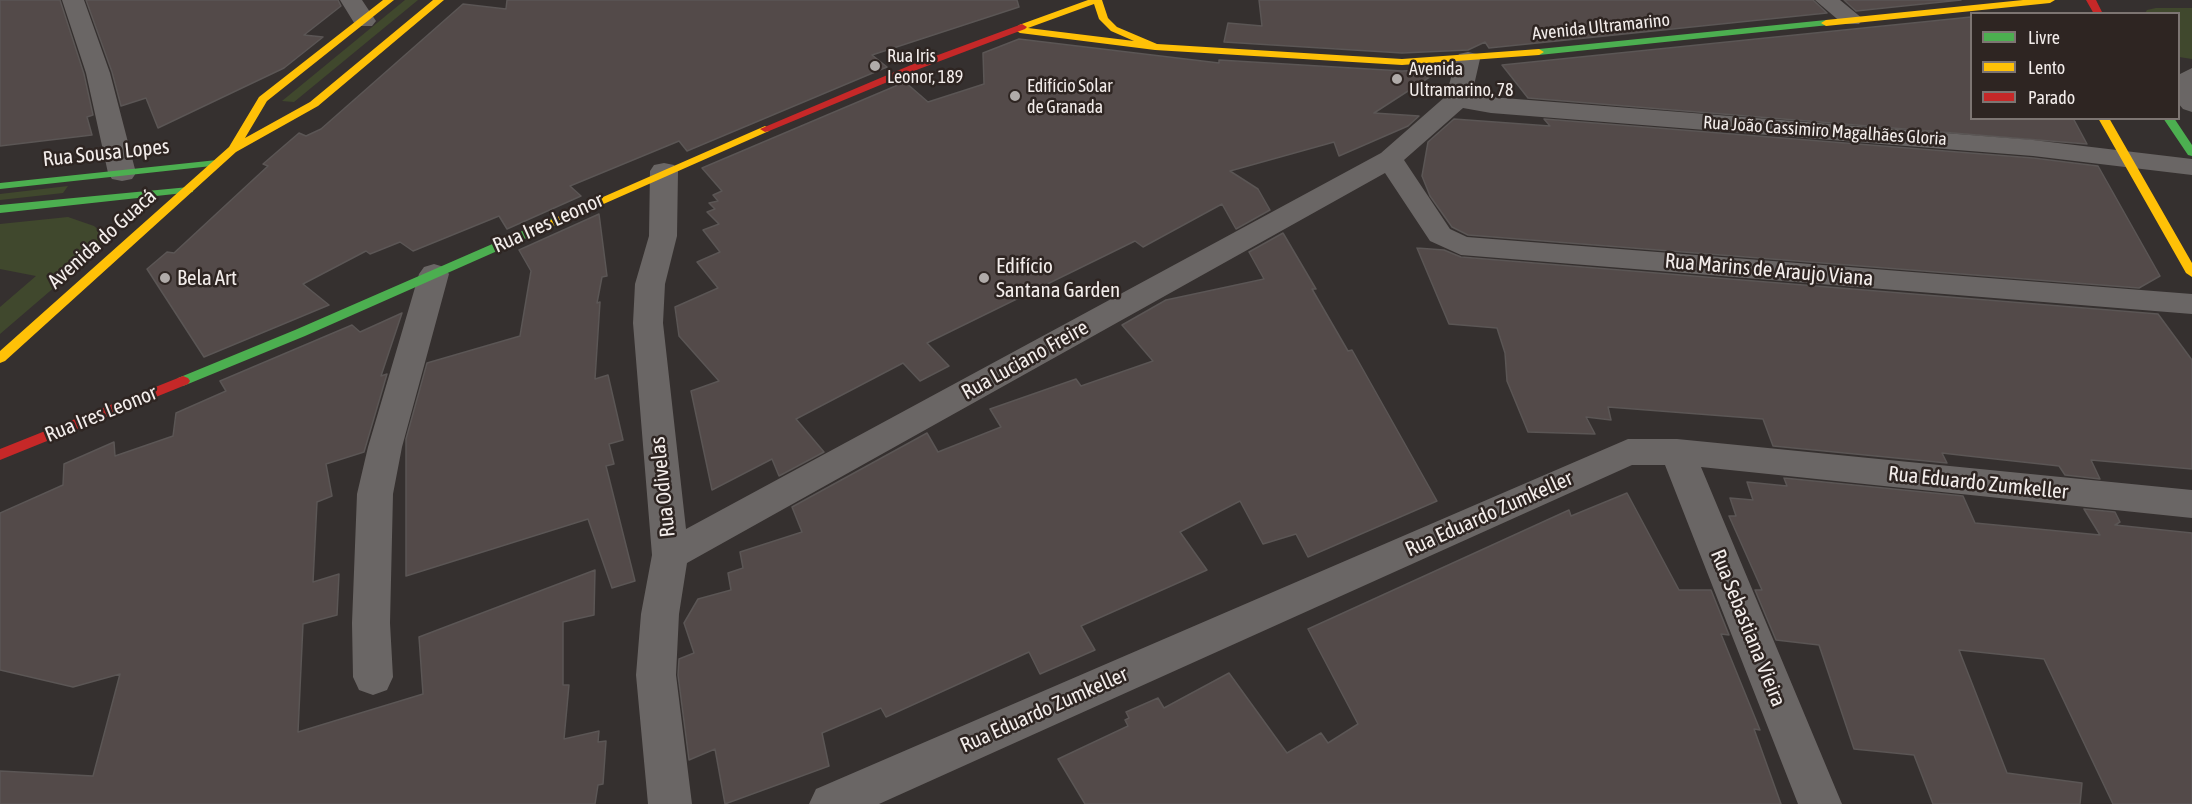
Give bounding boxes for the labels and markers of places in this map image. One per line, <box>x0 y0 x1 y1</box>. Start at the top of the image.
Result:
place label: Rua Iris Leonor, 189 <box>887 45 963 88</box>
place label: Avenida Ultramarino, 78 <box>1409 58 1513 100</box>
marker: Rua Iris Leonor, 189 <box>868 59 882 73</box>
marker: Avenida Ultramarino, 78 <box>1390 72 1404 86</box>
place label: Edifício Solar de Granada <box>1027 75 1113 118</box>
marker: Edifício Solar de Granada <box>1008 89 1022 103</box>
place label: Edifício Santana Garden <box>996 253 1120 303</box>
place label: Bela Art <box>177 265 237 291</box>
marker: Bela Art <box>158 271 172 285</box>
marker: Edifício Santana Garden <box>977 271 991 285</box>

